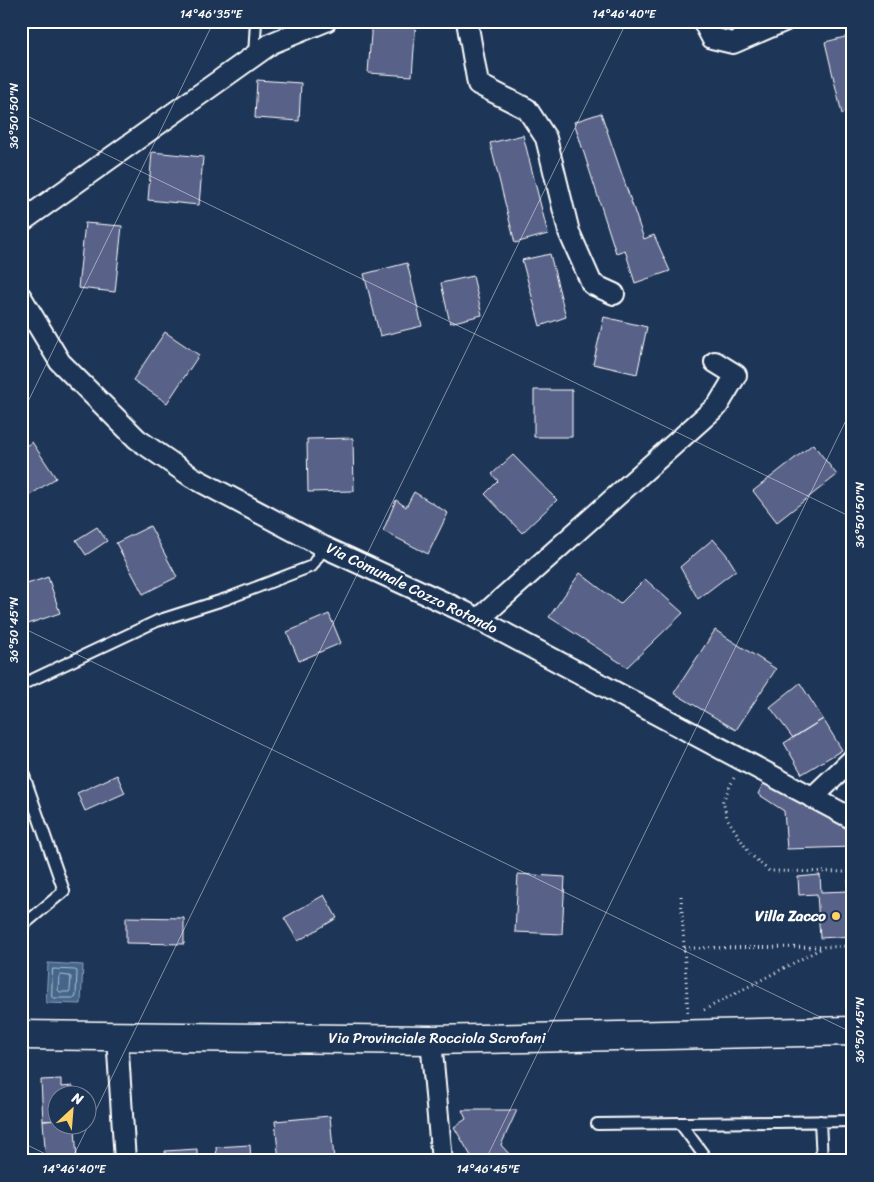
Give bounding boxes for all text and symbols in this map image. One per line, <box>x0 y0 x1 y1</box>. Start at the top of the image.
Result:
text: 14°46'35"E <box>180 3 243 25</box>
text: 14°46'40"E <box>592 3 657 25</box>
text: 36°50'50"N <box>3 82 25 149</box>
text: 36°50'50"N <box>849 481 871 548</box>
street label: Via Comunale Cozzo Rotondo <box>322 535 503 641</box>
text: 36°50'45"N <box>3 596 25 663</box>
place label: Villa Zacco <box>755 903 826 929</box>
marker: Villa Zacco <box>830 910 842 922</box>
text: 36°50'45"N <box>849 996 871 1063</box>
street label: Via Provinciale Rocciola Scrofani <box>328 1025 546 1051</box>
north arrow <box>48 1084 98 1134</box>
text: N <box>67 1085 88 1112</box>
text: 14°46'40"E <box>42 1158 107 1180</box>
text: 14°46'45"E <box>456 1158 521 1180</box>

